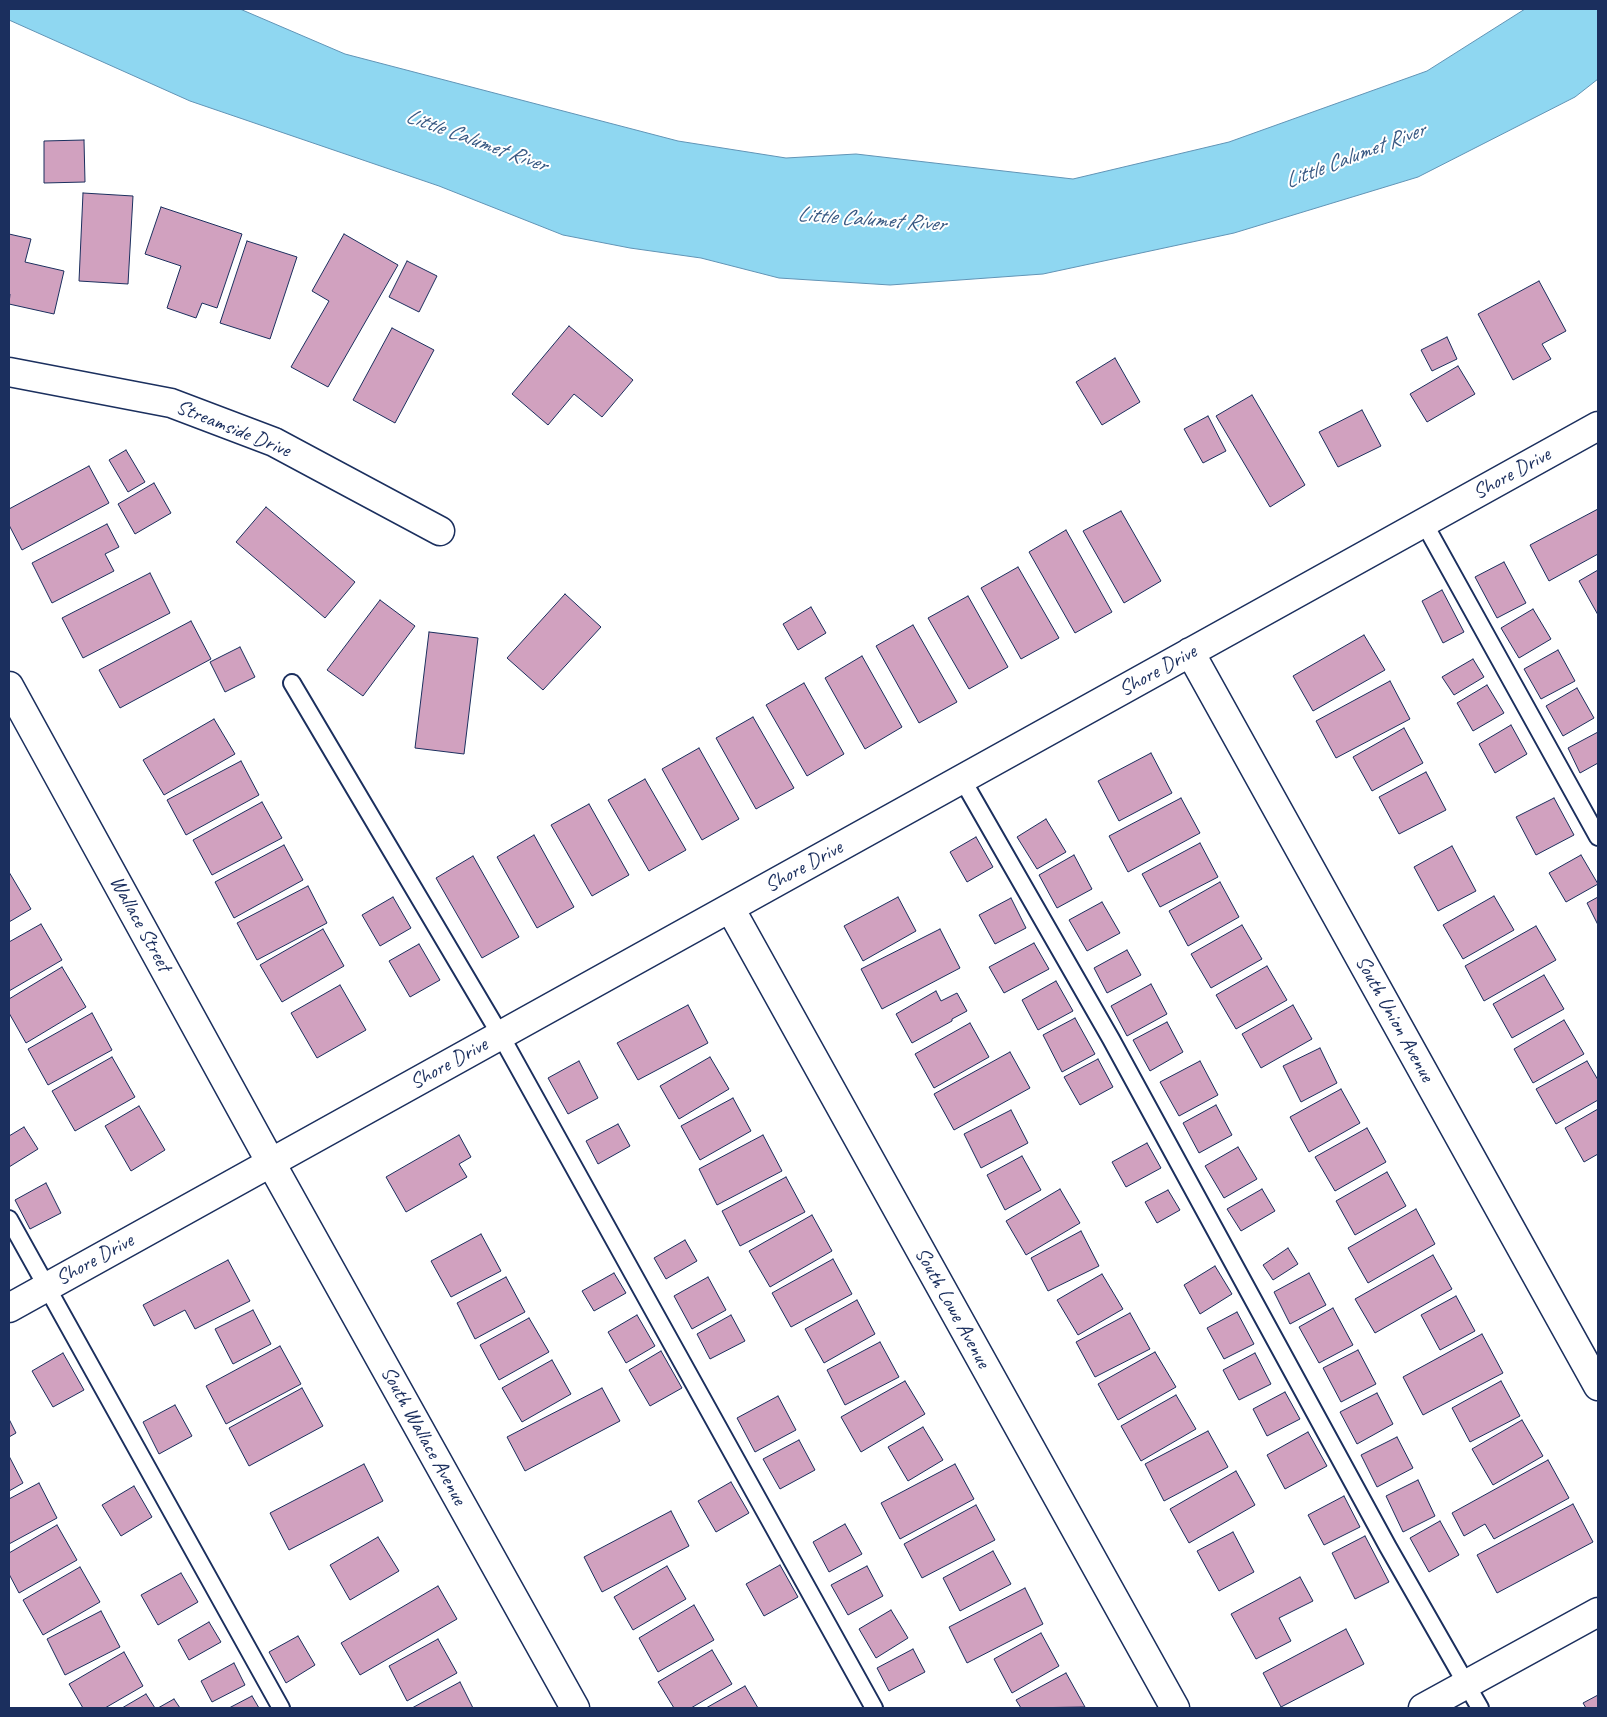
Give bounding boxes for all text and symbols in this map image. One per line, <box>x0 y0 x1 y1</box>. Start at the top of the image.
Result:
water label: Little Calumet River <box>402 103 550 179</box>
water label: Little Calumet River <box>1281 117 1429 195</box>
water label: Little Calumet River <box>796 202 946 238</box>
street label: Streamside Drive <box>172 395 294 463</box>
street label: Shore Drive <box>1469 442 1555 506</box>
street label: Shore Drive <box>1115 639 1201 703</box>
street label: Shore Drive <box>761 835 847 899</box>
street label: Wallace Street <box>103 872 177 976</box>
street label: South Union Avenue <box>1349 951 1439 1087</box>
street label: Shore Drive <box>406 1032 492 1096</box>
street label: Shore Drive <box>52 1228 138 1292</box>
street label: South Lowe Avenue <box>909 1243 995 1373</box>
street label: South Wallace Avenue <box>375 1362 471 1510</box>

